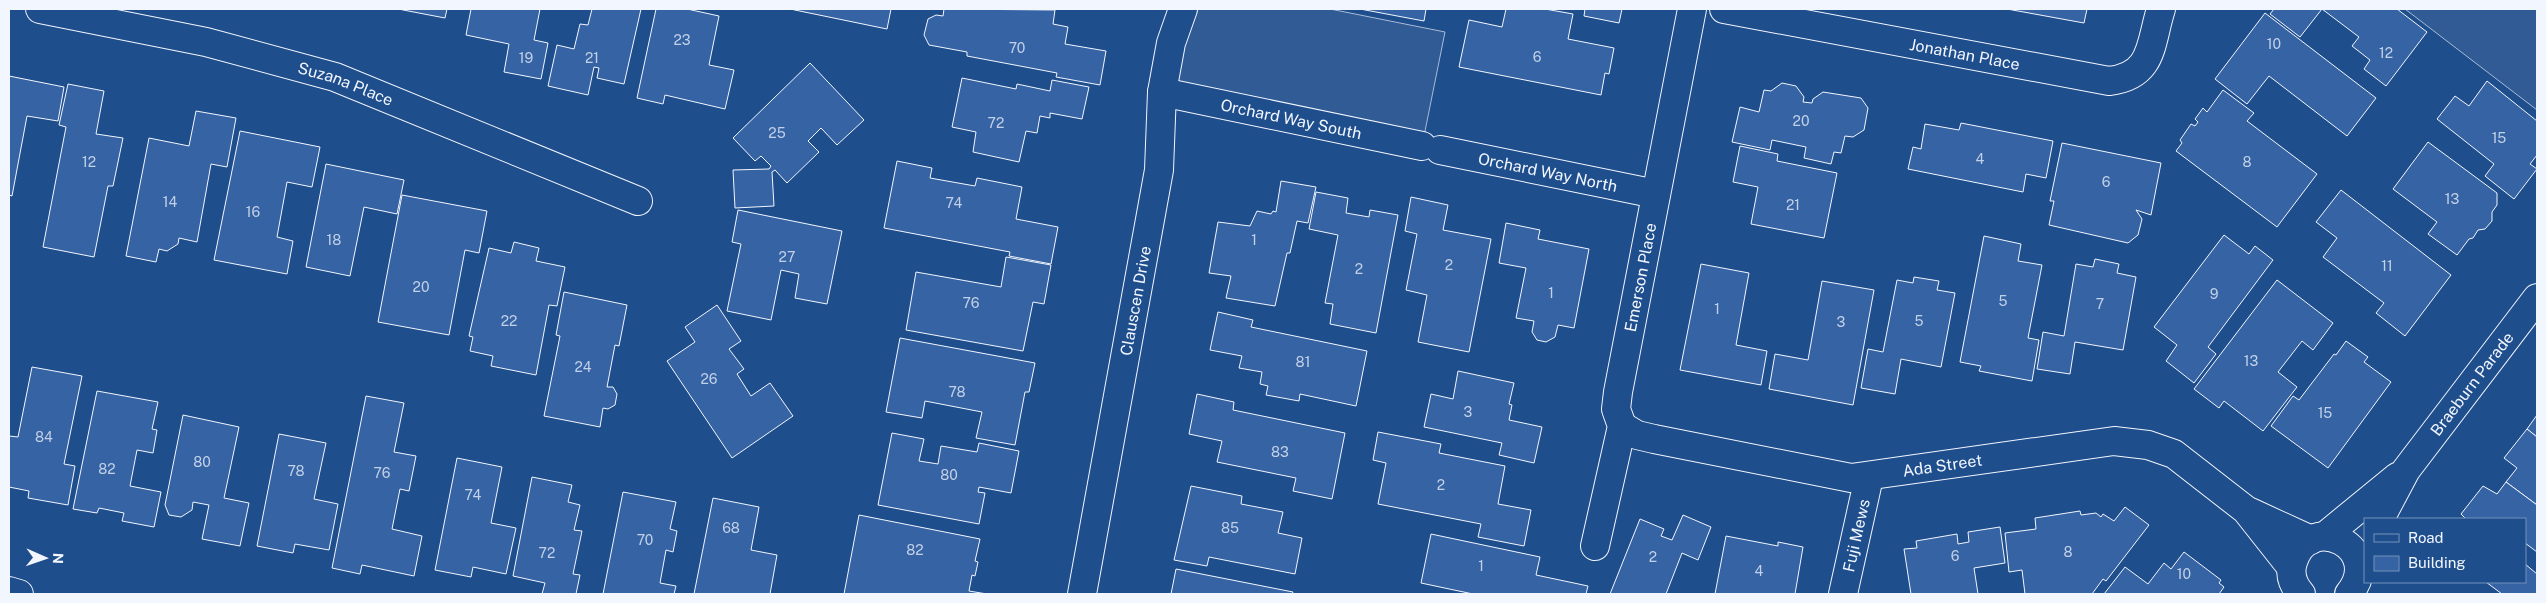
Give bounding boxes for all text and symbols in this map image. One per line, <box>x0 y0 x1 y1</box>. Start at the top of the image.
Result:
house number: 23 <box>673 32 691 48</box>
street label: Jonathan Place <box>1908 35 2022 74</box>
house number: 10 <box>2267 36 2281 52</box>
house number: 70 <box>1009 40 1025 56</box>
house number: 12 <box>2379 45 2393 61</box>
house number: 6 <box>1533 49 1542 65</box>
house number: 19 <box>519 50 533 66</box>
house number: 21 <box>585 50 599 66</box>
street label: Suzana Place <box>296 58 396 110</box>
street label: Orchard Way South <box>1219 95 1363 143</box>
house number: 20 <box>1793 113 1809 129</box>
house number: 72 <box>988 115 1004 131</box>
house number: 25 <box>768 125 786 141</box>
house number: 15 <box>2492 130 2506 146</box>
street label: Orchard Way North <box>1476 149 1619 196</box>
house number: 4 <box>1976 151 1985 167</box>
house number: 12 <box>82 154 96 170</box>
house number: 8 <box>2242 154 2252 170</box>
house number: 6 <box>2102 174 2111 190</box>
house number: 13 <box>2445 191 2459 207</box>
house number: 14 <box>163 194 177 210</box>
house number: 74 <box>946 195 963 211</box>
house number: 21 <box>1786 197 1800 213</box>
house number: 16 <box>246 204 260 220</box>
street label: Emerson Place <box>1621 221 1660 334</box>
house number: 18 <box>327 232 341 248</box>
house number: 1 <box>1251 232 1257 248</box>
street label: Clauscen Drive <box>1116 244 1155 357</box>
house number: 27 <box>779 249 795 265</box>
house number: 2 <box>1445 257 1453 273</box>
house number: 11 <box>2381 258 2393 274</box>
house number: 2 <box>1355 261 1363 277</box>
house number: 20 <box>413 279 429 295</box>
house number: 1 <box>1548 285 1554 301</box>
house number: 9 <box>2210 286 2219 302</box>
house number: 5 <box>1999 293 2008 309</box>
house number: 76 <box>963 295 980 311</box>
house number: 7 <box>2096 296 2104 312</box>
house number: 1 <box>1714 301 1720 317</box>
house number: 22 <box>501 313 517 329</box>
house number: 5 <box>1915 313 1924 329</box>
house number: 3 <box>1837 314 1846 330</box>
street label: Braeburn Parade <box>2427 328 2518 440</box>
house number: 13 <box>2244 353 2258 369</box>
house number: 81 <box>1296 354 1310 370</box>
house number: 24 <box>574 359 592 375</box>
house number: 26 <box>700 371 718 387</box>
house number: 78 <box>948 384 966 400</box>
house number: 3 <box>1464 404 1473 420</box>
house number: 15 <box>2318 405 2332 421</box>
house number: 84 <box>35 429 53 445</box>
house number: 83 <box>1271 444 1289 460</box>
street label: Ada Street <box>1901 451 1983 481</box>
house number: 80 <box>193 454 211 470</box>
house number: 82 <box>98 461 116 477</box>
house number: 78 <box>287 463 305 479</box>
house number: 76 <box>374 465 391 481</box>
house number: 80 <box>940 467 958 483</box>
house number: 2 <box>1437 477 1445 493</box>
house number: 74 <box>465 487 482 503</box>
street label: Fuji Mews <box>1839 497 1874 574</box>
legend <box>2364 518 2526 583</box>
house number: 68 <box>722 520 740 536</box>
house number: 85 <box>1221 520 1239 536</box>
text: Road <box>2408 529 2444 546</box>
house number: 70 <box>637 532 653 548</box>
north arrow <box>20 533 70 583</box>
house number: 82 <box>906 542 924 558</box>
house number: 8 <box>2063 544 2073 560</box>
house number: 72 <box>539 545 555 561</box>
house number: 6 <box>1951 548 1960 564</box>
house number: 2 <box>1649 549 1657 565</box>
text: N <box>50 553 66 564</box>
text: Building <box>2408 554 2466 571</box>
house number: 1 <box>1478 558 1484 574</box>
house number: 4 <box>1755 563 1764 579</box>
house number: 10 <box>2177 566 2191 582</box>

